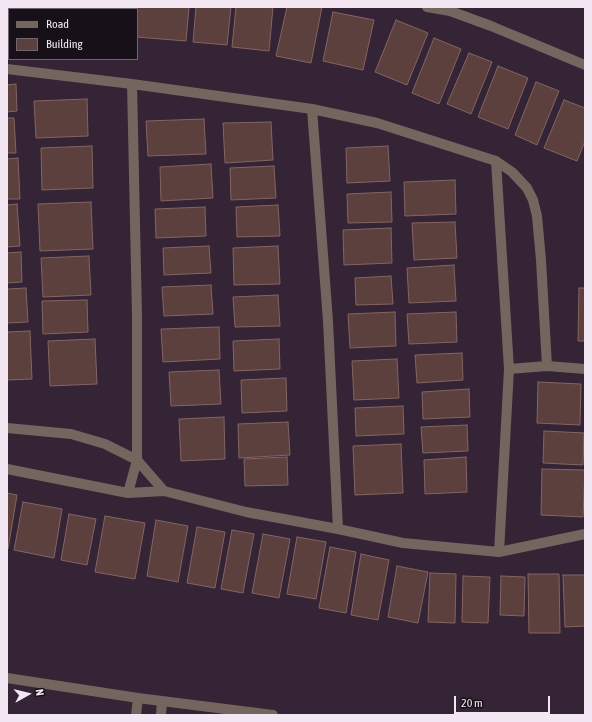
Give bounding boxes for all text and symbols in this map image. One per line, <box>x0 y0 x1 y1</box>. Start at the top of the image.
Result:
legend <box>8 8 138 60</box>
text: Road <box>46 17 69 31</box>
text: Building <box>46 37 83 51</box>
north arrow <box>8 674 48 714</box>
text: N <box>33 688 46 696</box>
scale bar <box>456 688 552 714</box>
text: 20 m <box>461 696 483 710</box>

